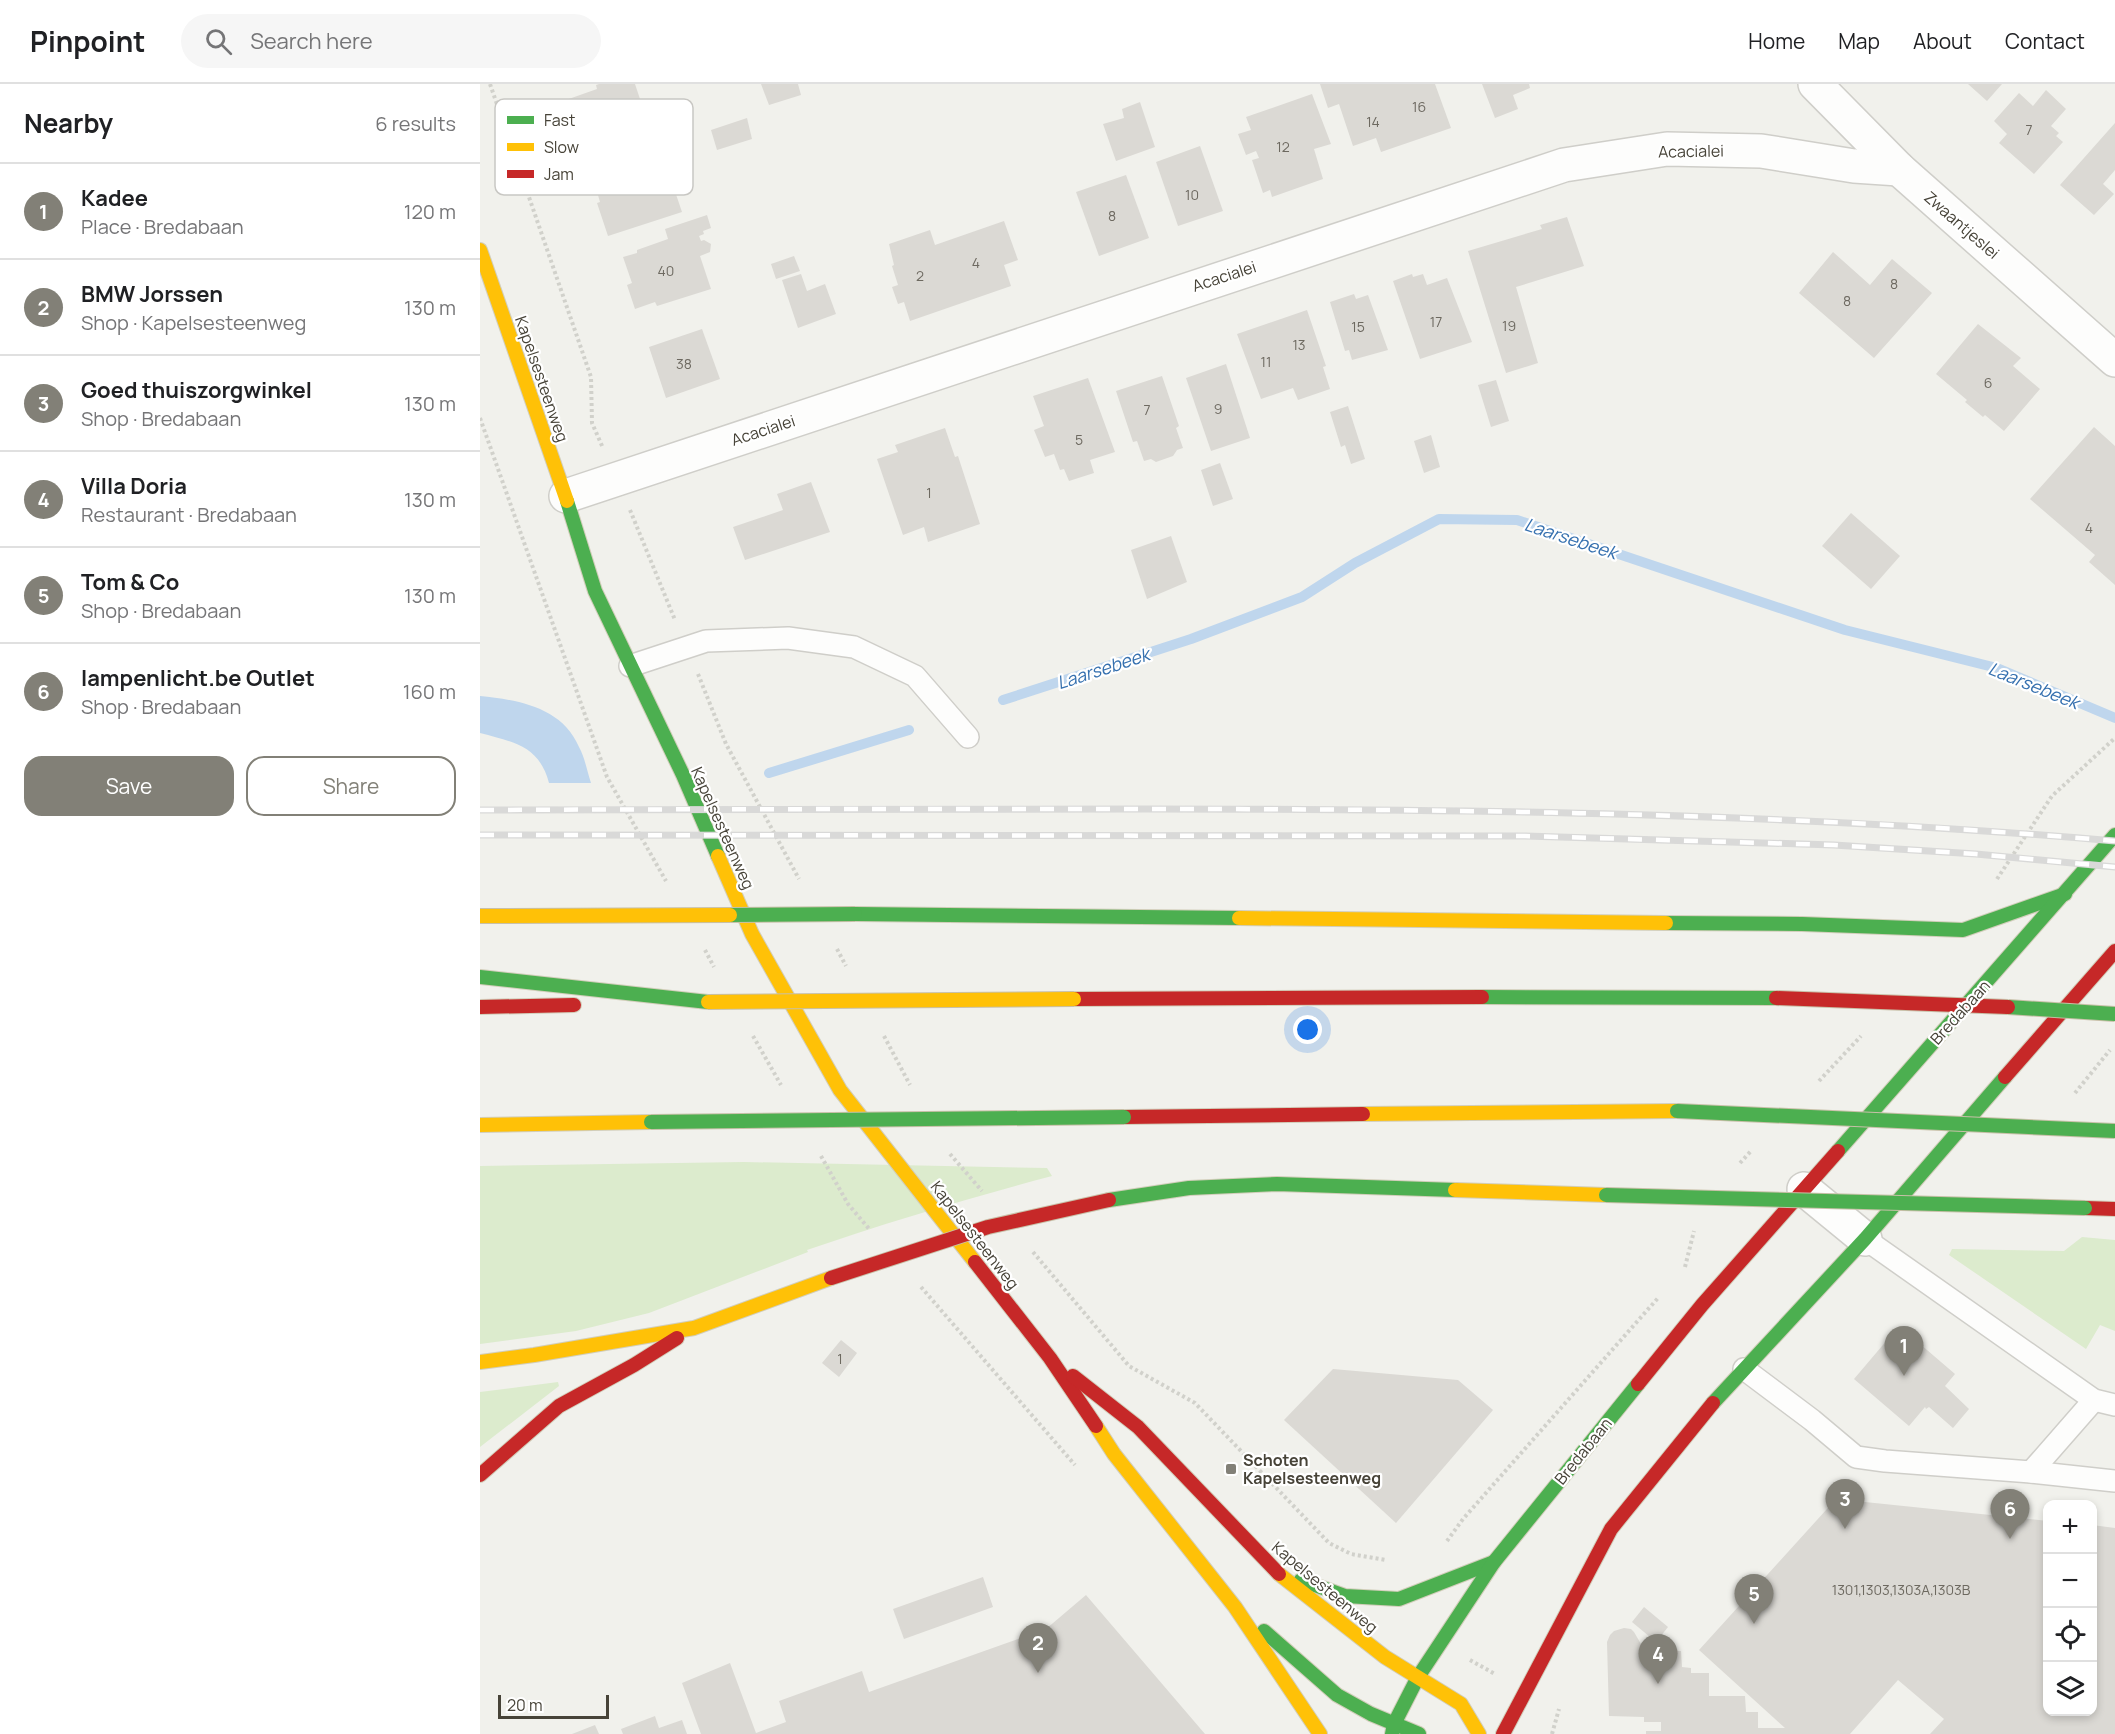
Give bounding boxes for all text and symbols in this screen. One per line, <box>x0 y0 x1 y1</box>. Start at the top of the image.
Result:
search box <box>181 14 601 68</box>
text: Pinpoint <box>30 22 145 60</box>
icon: search <box>202 25 235 58</box>
text: Search here <box>250 26 373 56</box>
text: Home <box>1748 27 1805 55</box>
text: Map <box>1838 27 1880 55</box>
text: About <box>1913 27 1972 55</box>
text: Contact <box>2005 27 2085 55</box>
house number: 16 <box>1412 97 1426 116</box>
legend <box>495 99 693 195</box>
text: Nearby <box>24 105 113 141</box>
text: Fast <box>544 109 575 131</box>
text: 6 results <box>375 110 456 137</box>
house number: 14 <box>1366 112 1380 131</box>
house number: 7 <box>2025 120 2033 139</box>
text: Slow <box>544 136 579 158</box>
house number: 12 <box>1276 137 1290 156</box>
street label: Acacialei <box>1658 139 1724 163</box>
text: Jam <box>544 163 574 185</box>
text: Kadee <box>81 183 148 213</box>
house number: 10 <box>1185 185 1199 204</box>
street label: Zwaantjeslei <box>1920 186 2004 264</box>
text: 1 <box>39 198 48 225</box>
text: 120 m <box>404 198 456 225</box>
house number: 8 <box>1108 206 1116 225</box>
text: Place · Bredabaan <box>81 213 244 240</box>
house number: 4 <box>972 253 980 272</box>
street label: Acacialei <box>1189 255 1259 297</box>
house number: 40 <box>658 261 674 280</box>
house number: 2 <box>916 266 924 285</box>
house number: 8 <box>1890 274 1898 293</box>
text: BMW Jorssen <box>81 279 223 309</box>
house number: 8 <box>1843 291 1851 310</box>
text: 2 <box>38 294 49 321</box>
text: 130 m <box>404 294 456 321</box>
text: Shop · Kapelsesteenweg <box>81 309 306 336</box>
house number: 17 <box>1430 312 1442 331</box>
street label: Kapelsesteenweg <box>510 313 574 445</box>
house number: 19 <box>1502 316 1516 335</box>
house number: 15 <box>1351 317 1365 336</box>
house number: 13 <box>1292 335 1306 354</box>
house number: 11 <box>1261 352 1271 371</box>
house number: 38 <box>676 354 692 373</box>
house number: 6 <box>1984 373 1992 392</box>
text: Goed thuiszorgwinkel <box>81 375 312 405</box>
text: 3 <box>38 390 49 417</box>
text: 130 m <box>404 390 456 417</box>
house number: 9 <box>1214 399 1222 418</box>
house number: 7 <box>1143 400 1151 419</box>
text: Shop · Bredabaan <box>81 405 241 432</box>
street label: Acacialei <box>728 409 798 451</box>
house number: 5 <box>1075 430 1083 449</box>
text: Villa Doria <box>81 471 187 501</box>
house number: 1 <box>926 483 932 502</box>
text: 4 <box>37 486 50 513</box>
text: 130 m <box>404 486 456 513</box>
text: Restaurant · Bredabaan <box>81 501 297 528</box>
water label: Laarsebeek <box>1522 512 1623 565</box>
house number: 4 <box>2085 518 2093 537</box>
text: Tom & Co <box>81 567 179 597</box>
text: 5 <box>38 582 49 609</box>
text: 130 m <box>404 582 456 609</box>
text: Shop · Bredabaan <box>81 597 241 624</box>
water label: Laarsebeek <box>1054 641 1155 694</box>
water label: Laarsebeek <box>1985 656 2086 715</box>
text: lampenlicht.be Outlet <box>81 663 315 693</box>
text: 6 <box>37 678 50 705</box>
text: 160 m <box>403 678 456 705</box>
text: Shop · Bredabaan <box>81 693 241 720</box>
button: Save <box>24 756 234 816</box>
button: Share <box>246 756 456 816</box>
street label: Kapelsesteenweg <box>686 763 760 893</box>
street label: Bredabaan <box>1925 975 1995 1049</box>
your location <box>1293 1015 1322 1044</box>
street label: Kapelsesteenweg <box>926 1176 1024 1294</box>
pin: 1 <box>1884 1326 1924 1376</box>
house number: 1 <box>837 1349 843 1368</box>
street label: Bredabaan <box>1549 1413 1617 1489</box>
place label: Schoten Kapelsesteenweg <box>1243 1449 1381 1489</box>
marker: Schoten Kapelsesteenweg <box>1224 1462 1238 1476</box>
pin: 3 <box>1826 1480 1864 1529</box>
pin: 6 <box>1990 1490 2030 1539</box>
map controls <box>2043 1500 2097 1716</box>
button: + <box>2043 1500 2097 1554</box>
street label: Kapelsesteenweg <box>1267 1536 1383 1638</box>
button: − <box>2043 1554 2097 1608</box>
pin: 5 <box>1734 1574 1774 1624</box>
house number: 1301,1303,1303A,1303B <box>1832 1580 1971 1599</box>
button: locate <box>2043 1608 2097 1662</box>
pin: 2 <box>1018 1624 1058 1673</box>
pin: 4 <box>1638 1634 1678 1684</box>
button: layers <box>2043 1662 2097 1716</box>
scale bar <box>498 1692 609 1720</box>
text: 20 m <box>507 1694 543 1716</box>

